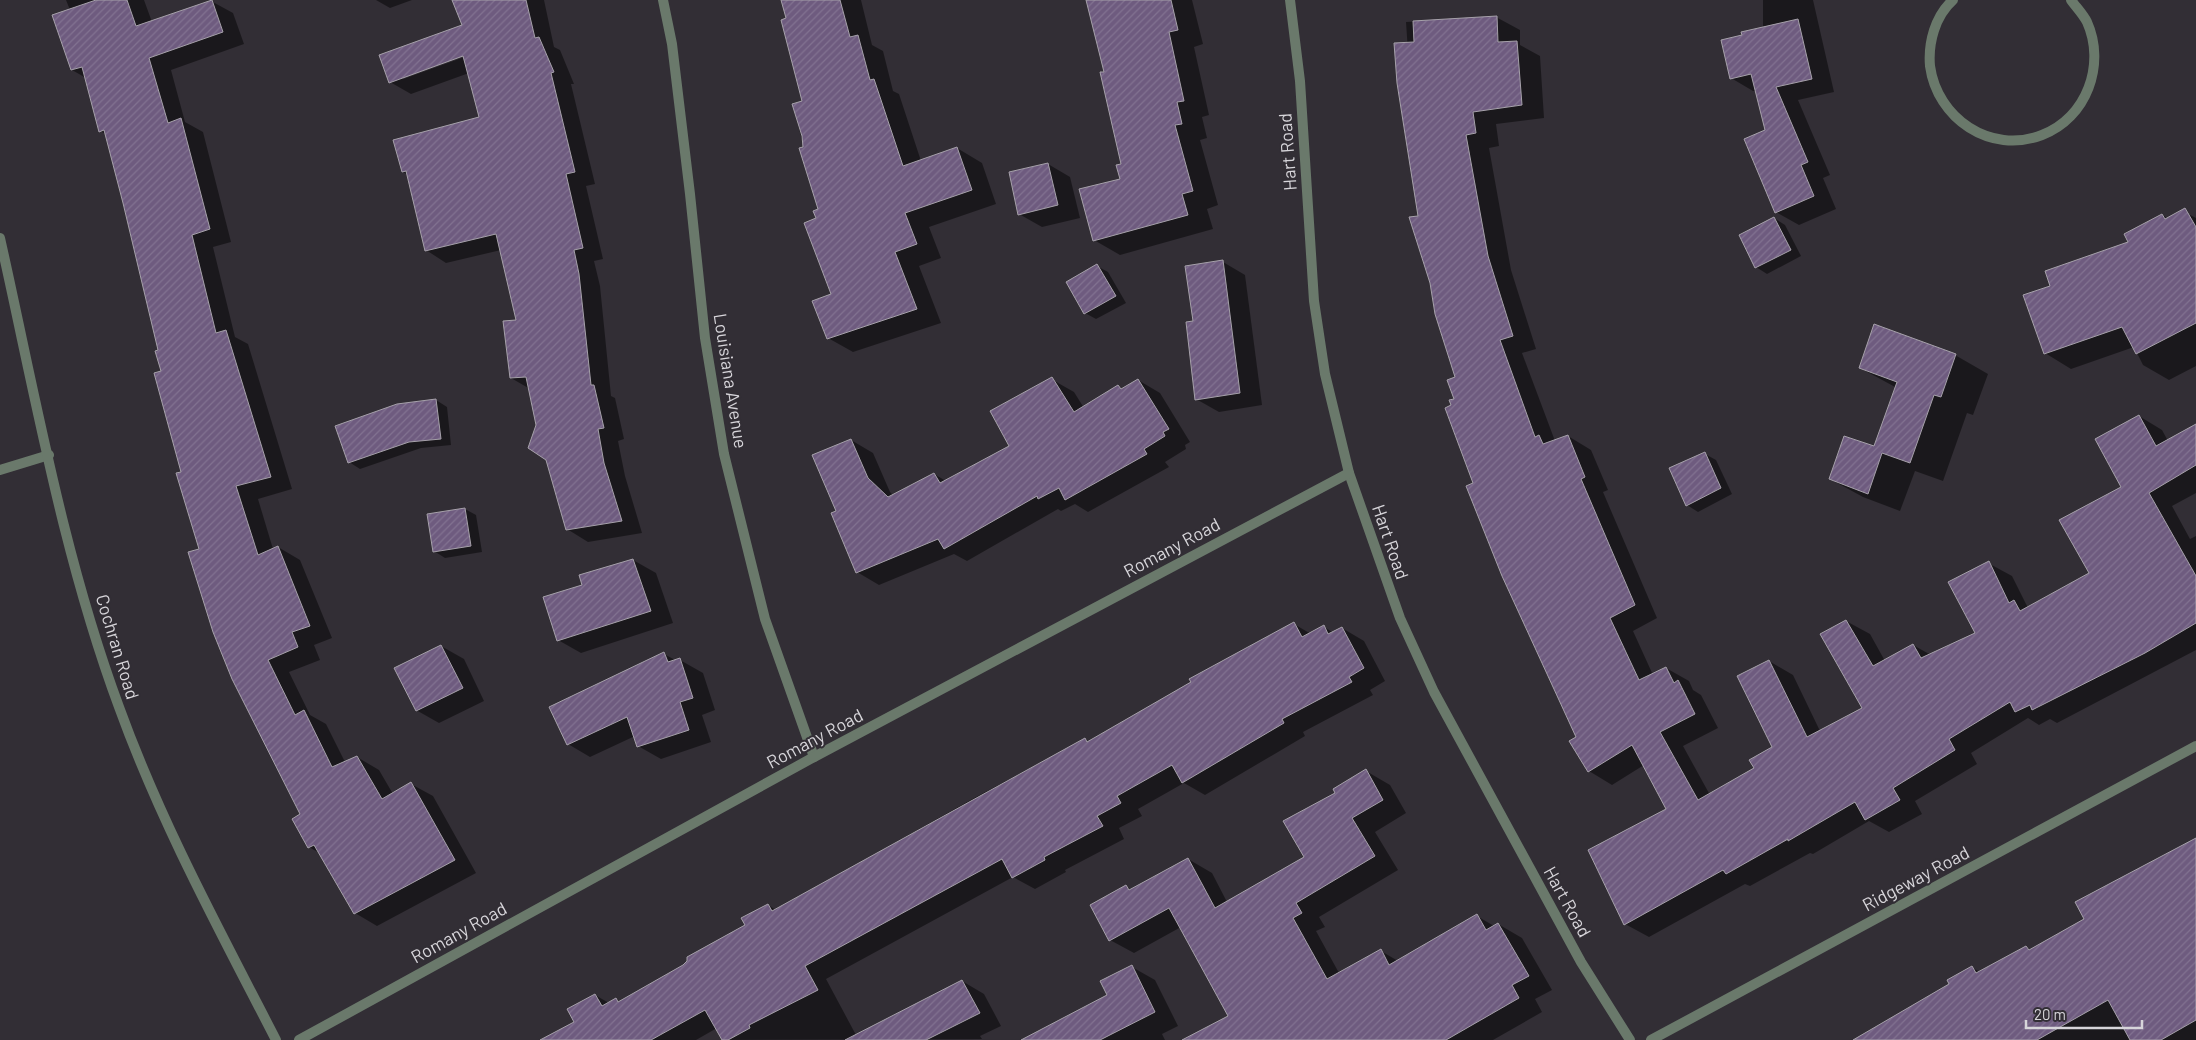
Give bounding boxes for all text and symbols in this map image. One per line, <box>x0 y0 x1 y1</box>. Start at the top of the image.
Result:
street label: Hart Road <box>1273 113 1301 192</box>
street label: Louisiana Avenue <box>709 312 753 450</box>
street label: Hart Road <box>1368 501 1414 582</box>
street label: Romany Road <box>1120 513 1224 582</box>
street label: Cochran Road <box>92 592 144 702</box>
street label: Romany Road <box>763 704 867 773</box>
street label: Ridgeway Road <box>1858 841 1973 916</box>
street label: Hart Road <box>1539 862 1596 941</box>
street label: Romany Road <box>407 897 510 967</box>
scale bar <box>2026 998 2142 1030</box>
text: 20 m <box>2034 1005 2066 1023</box>

